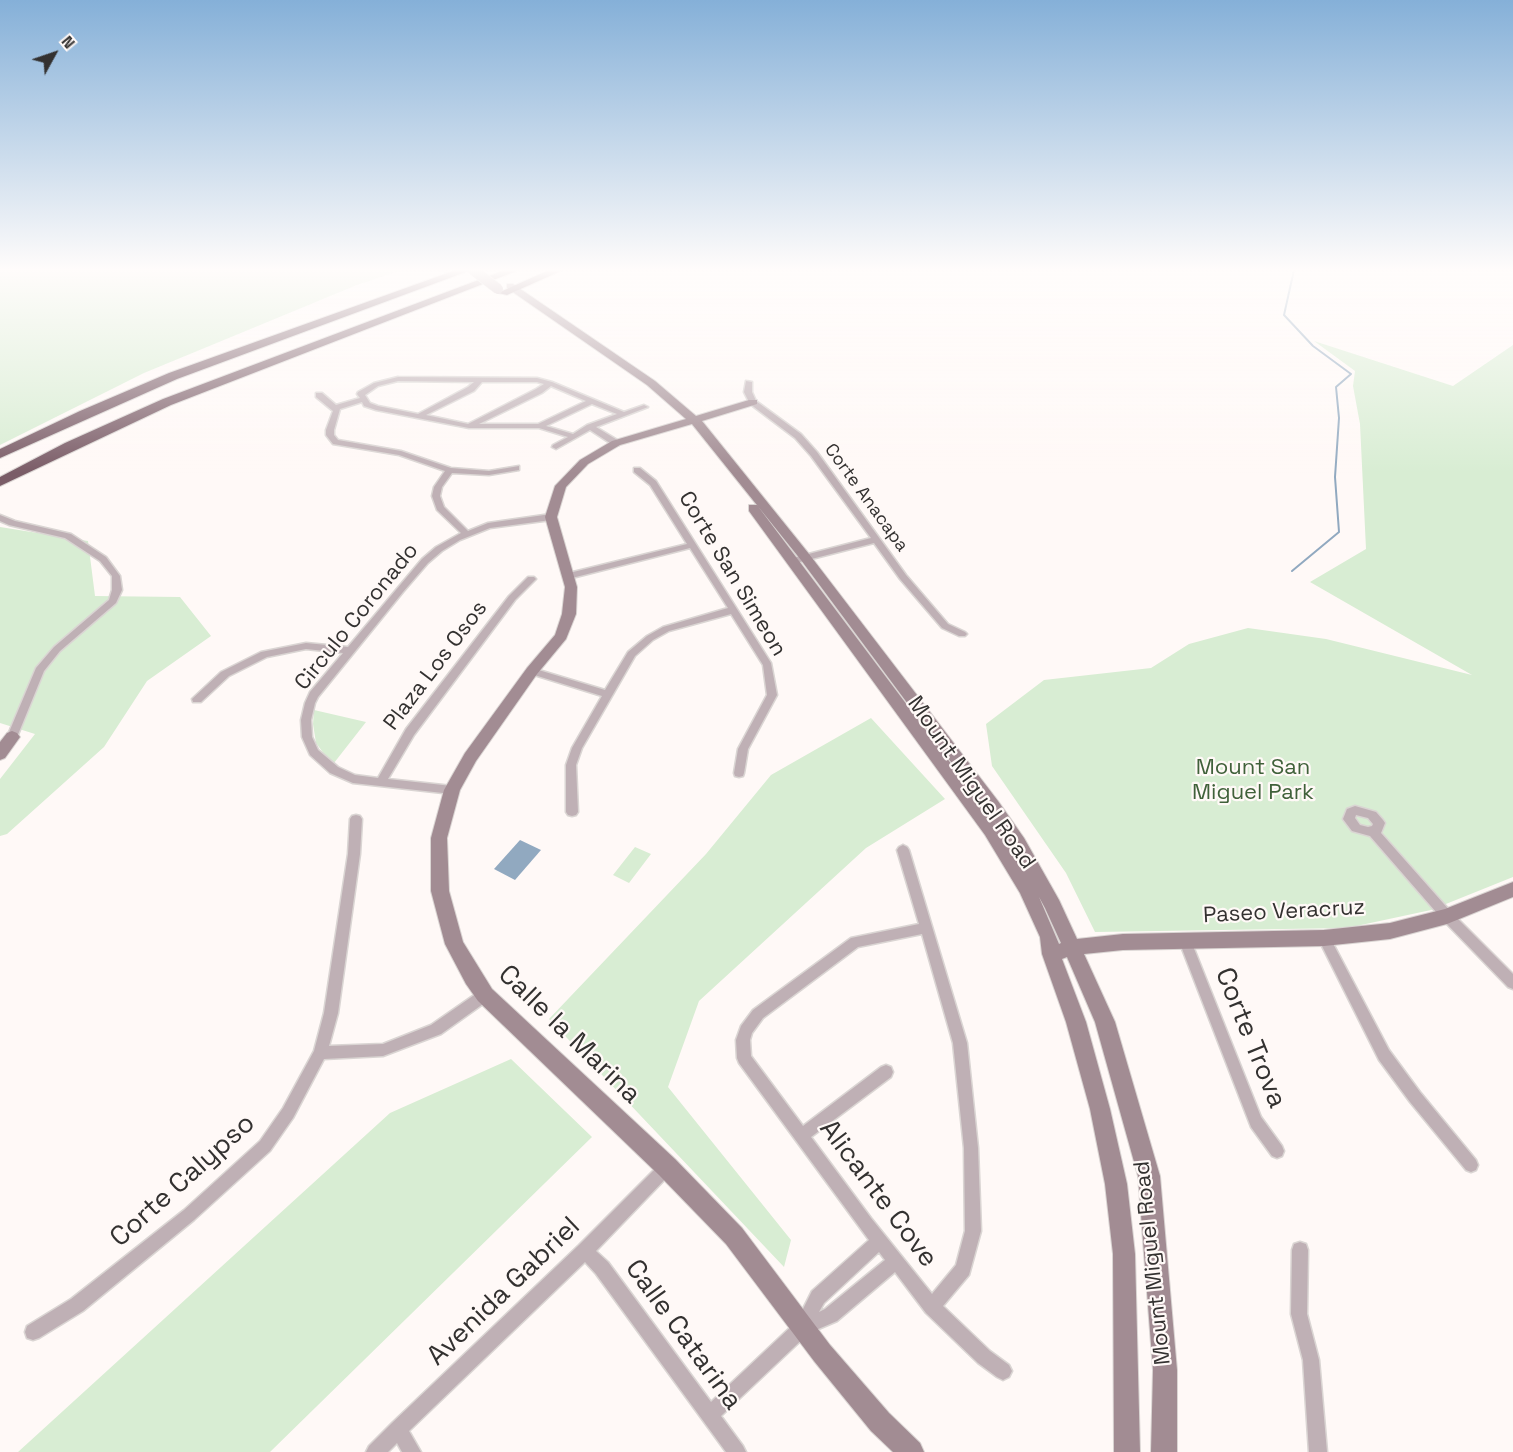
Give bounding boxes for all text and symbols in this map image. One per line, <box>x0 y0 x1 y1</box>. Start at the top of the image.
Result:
north arrow <box>24 24 84 84</box>
text: N <box>57 31 80 53</box>
street label: Corte Anacapa <box>820 440 912 556</box>
street label: Corte San Simeon <box>672 487 792 661</box>
street label: Circulo Coronado <box>290 538 424 696</box>
street label: Plaza Los Osos <box>379 596 493 736</box>
street label: Mount Miguel Road <box>901 691 1041 875</box>
park label: Mount San Miguel Park <box>1192 755 1314 806</box>
street label: Paseo Veracruz <box>1202 895 1366 929</box>
street label: Calle la Marina <box>491 959 647 1111</box>
street label: Corte Trova <box>1207 963 1293 1113</box>
street label: Corte Calypso <box>104 1108 262 1254</box>
street label: Alicante Cove <box>812 1114 944 1274</box>
street label: Mount Miguel Road <box>1129 1160 1177 1366</box>
street label: Avenida Gabriel <box>421 1211 587 1373</box>
street label: Calle Catarina <box>618 1254 748 1416</box>

